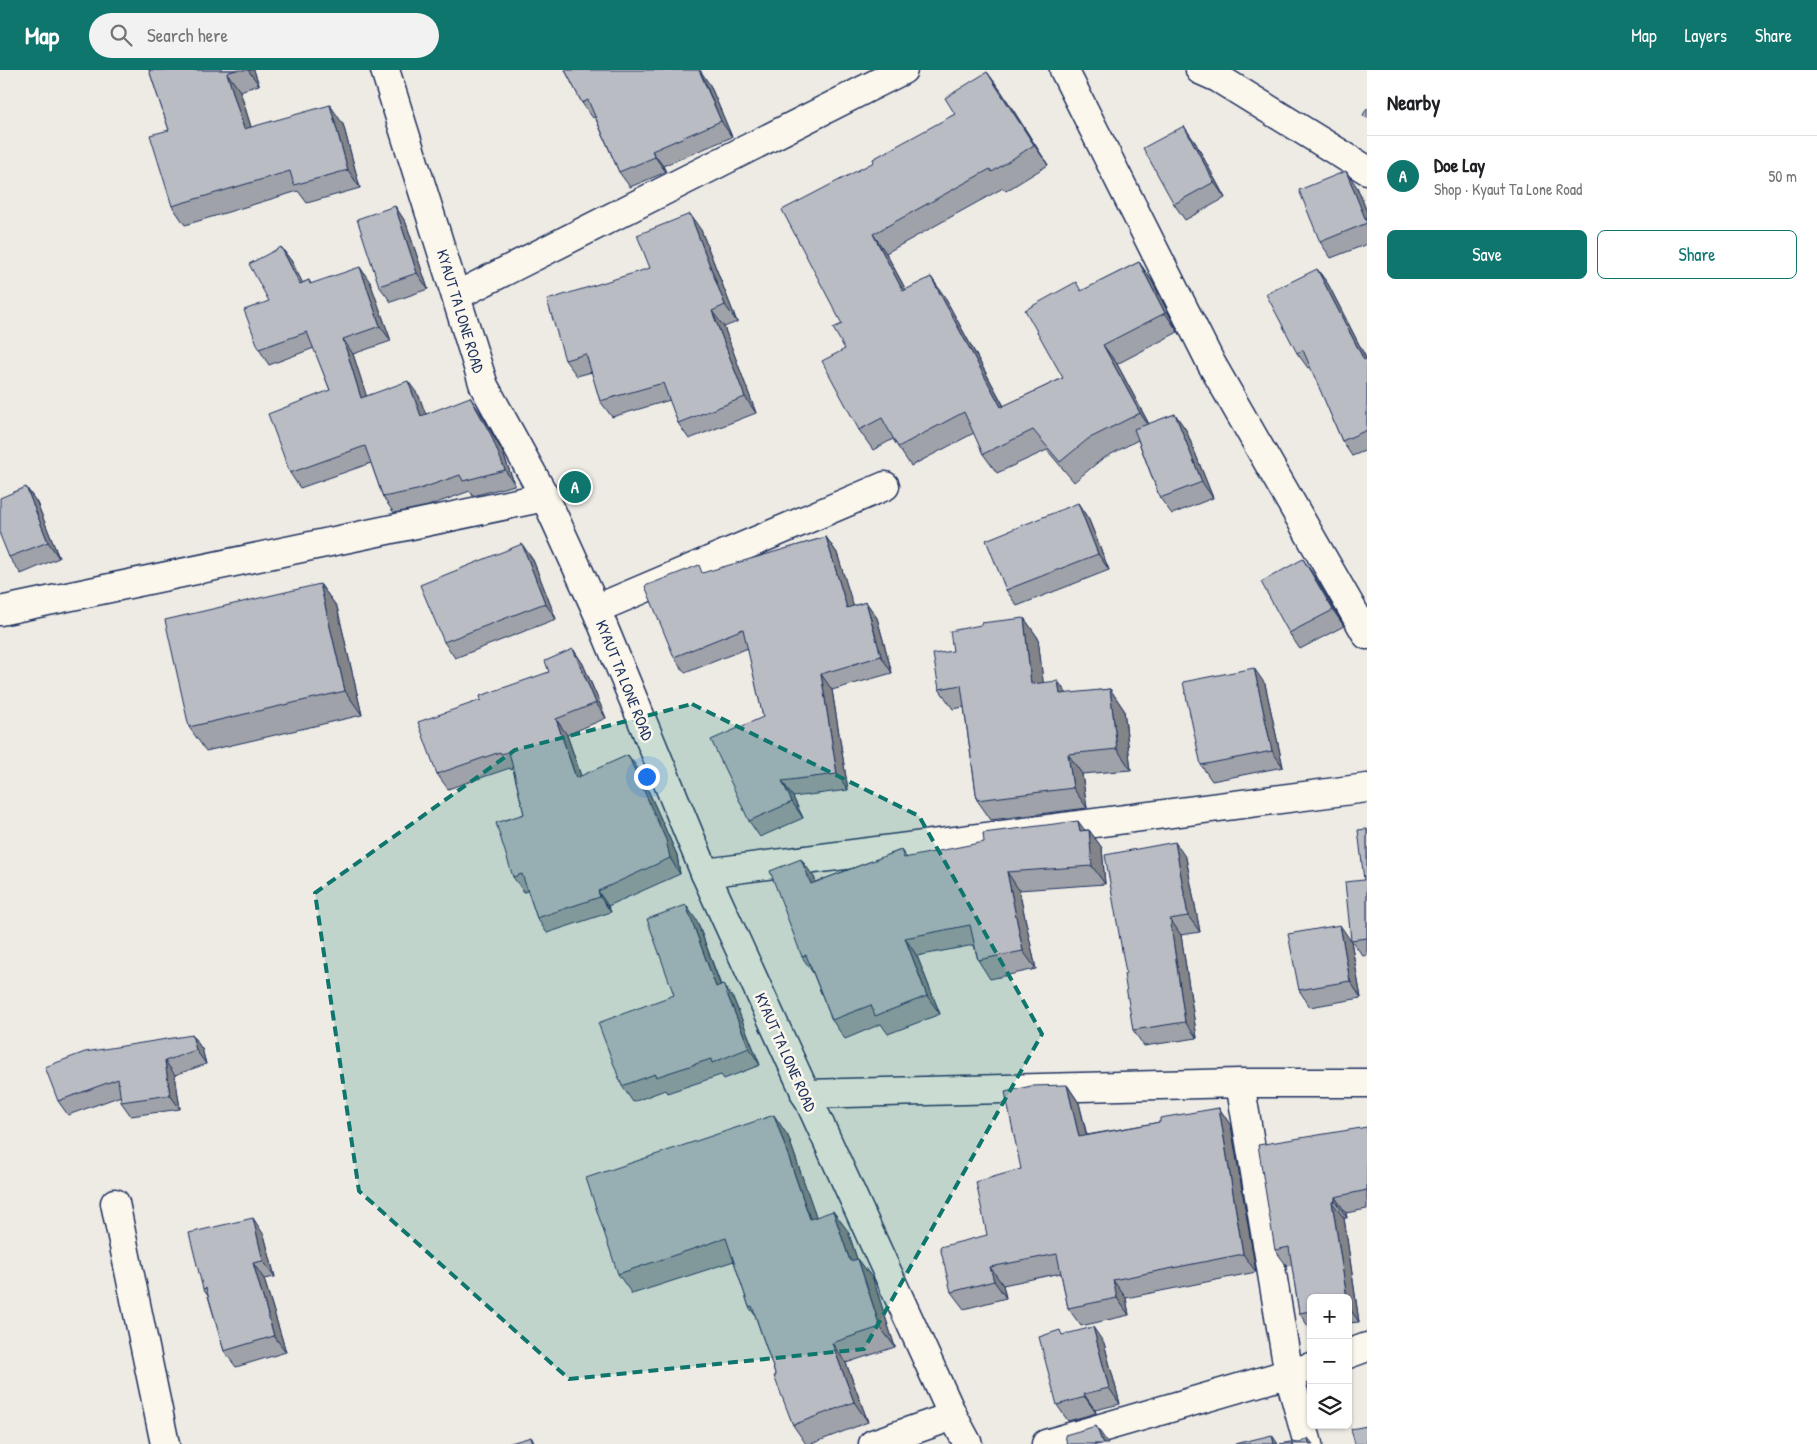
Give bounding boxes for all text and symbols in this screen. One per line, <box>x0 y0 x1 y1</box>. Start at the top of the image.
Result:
search box <box>89 13 439 58</box>
text: Map <box>25 19 59 51</box>
icon: search <box>107 21 135 49</box>
text: Search here <box>147 22 228 48</box>
text: Map <box>1631 23 1657 48</box>
text: Layers <box>1685 23 1727 48</box>
text: Share <box>1755 23 1792 48</box>
text: Nearby <box>1387 88 1440 117</box>
text: Doe Lay <box>1434 152 1485 178</box>
text: A <box>1399 165 1407 187</box>
text: 50 m <box>1769 165 1797 187</box>
text: Shop · Kyaut Ta Lone Road <box>1434 178 1582 200</box>
button: Save <box>1387 230 1587 279</box>
button: Share <box>1597 230 1797 279</box>
street label: KYAUT TA LONE ROAD <box>432 247 490 376</box>
pin: A <box>559 468 591 506</box>
street label: KYAUT TA LONE ROAD <box>591 617 659 744</box>
your location <box>634 764 660 790</box>
street label: KYAUT TA LONE ROAD <box>750 989 822 1115</box>
map controls <box>1307 1294 1352 1429</box>
button: + <box>1307 1294 1352 1339</box>
button: − <box>1307 1339 1352 1384</box>
button: layers <box>1307 1384 1352 1429</box>

